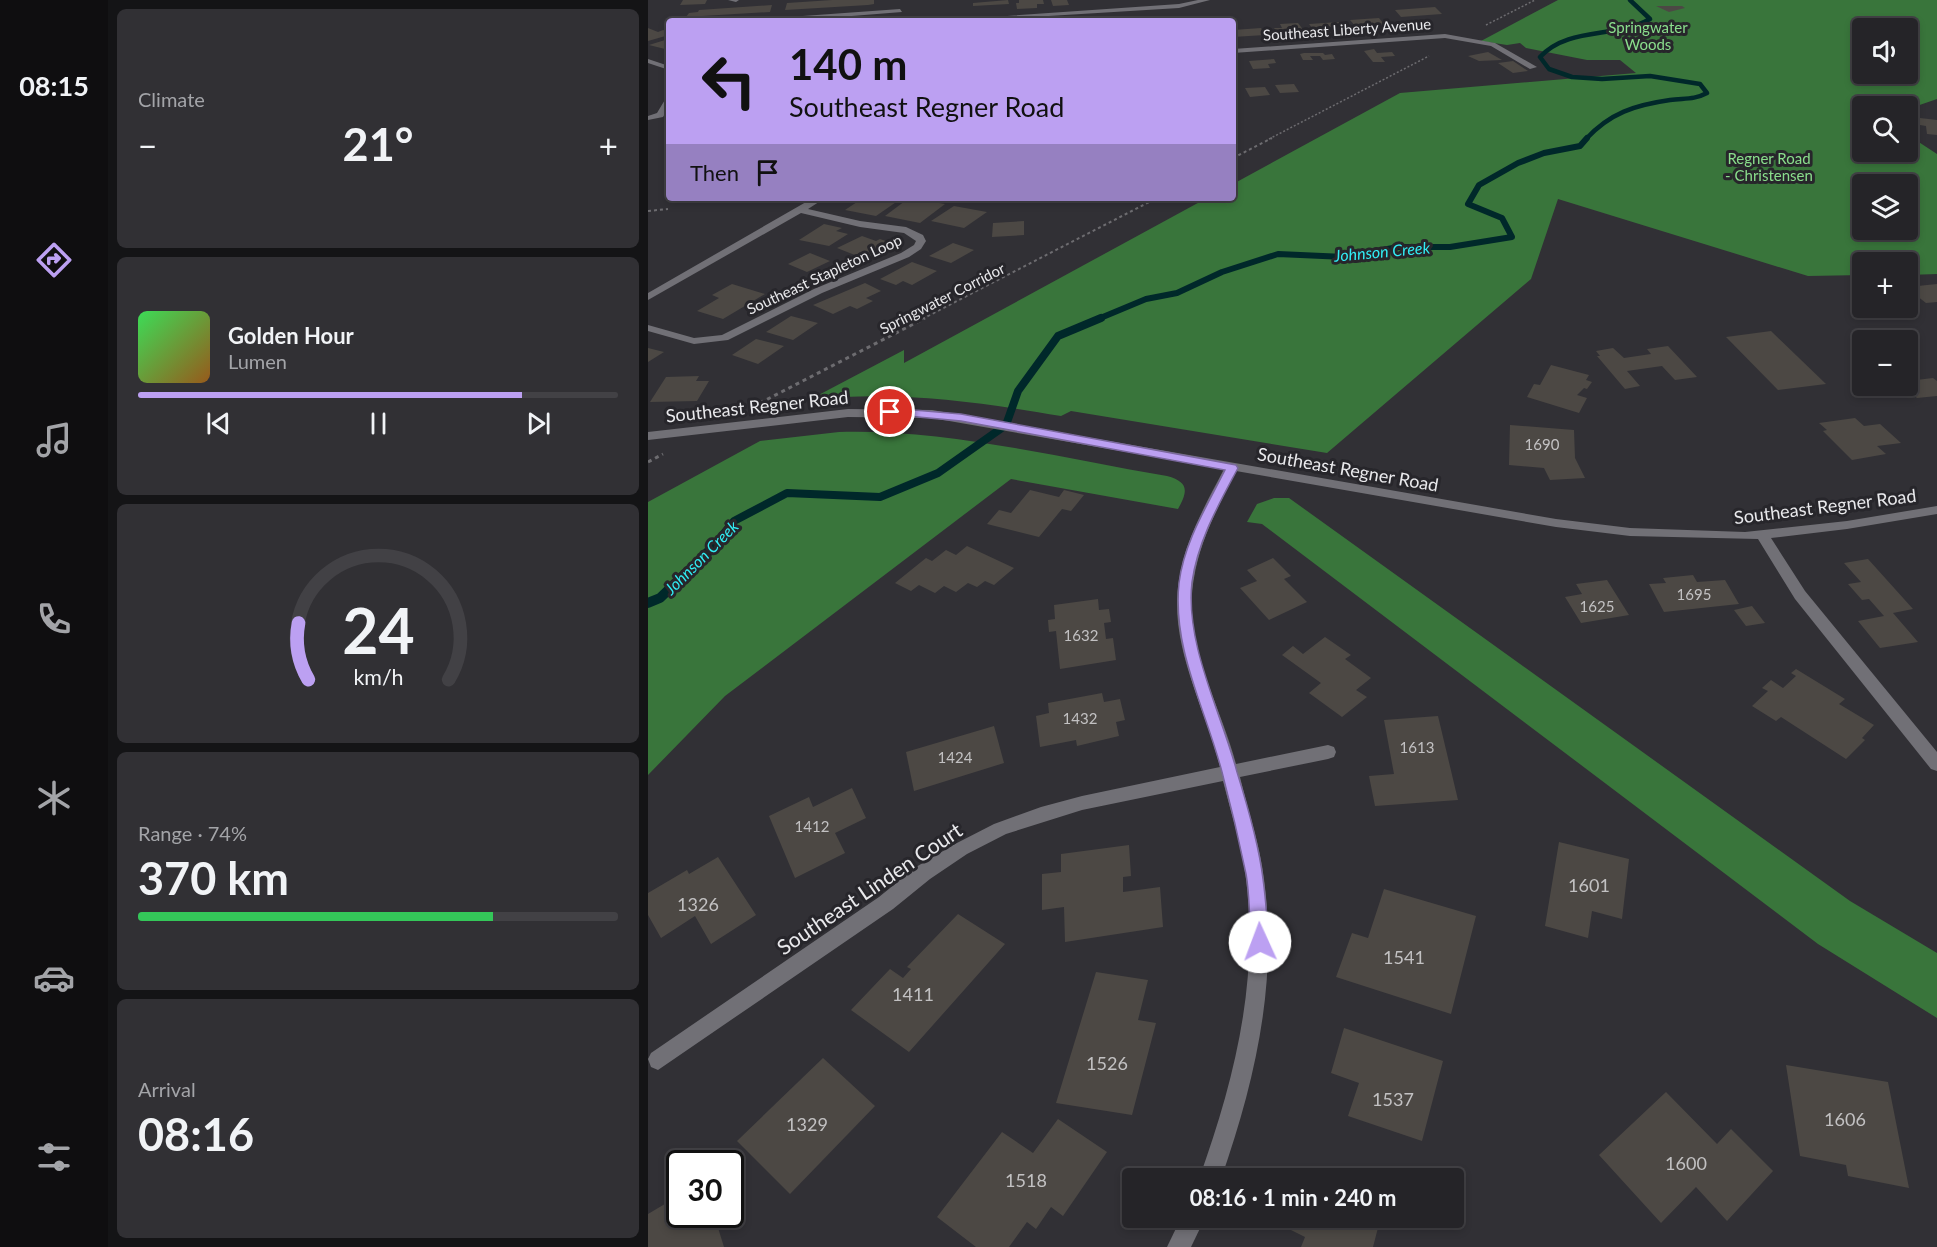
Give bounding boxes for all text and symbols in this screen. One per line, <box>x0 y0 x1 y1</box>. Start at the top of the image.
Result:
street label: Southeast Liberty Avenue <box>1262 14 1432 44</box>
park label: Springwater Woods <box>1608 18 1688 53</box>
map controls <box>1852 18 1918 396</box>
button: sound <box>1852 18 1918 84</box>
text: 140 m <box>789 39 907 89</box>
icon: left <box>690 42 768 120</box>
text: 08:15 <box>19 69 89 102</box>
text: Climate <box>138 87 205 111</box>
text: Southeast Regner Road <box>789 90 1064 123</box>
button: search <box>1852 96 1918 162</box>
text: 21° <box>343 117 413 171</box>
text: − <box>138 125 157 165</box>
text: + <box>599 125 618 165</box>
park label: Regner Road - Christensen <box>1725 149 1813 184</box>
icon: arrive <box>751 156 784 189</box>
text: Then <box>690 159 739 186</box>
button: layers <box>1852 174 1918 240</box>
street label: Southeast Stapleton Loop <box>744 230 904 318</box>
water label: Johnson Creek <box>1332 237 1431 265</box>
icon: directions <box>33 239 75 281</box>
button: + <box>1852 252 1918 318</box>
street label: Springwater Corridor <box>876 258 1008 337</box>
text: Golden Hour <box>228 322 354 349</box>
button: − <box>1852 330 1918 396</box>
text: Lumen <box>228 349 287 373</box>
street label: Southeast Regner Road <box>665 385 849 427</box>
pin <box>864 386 915 437</box>
icon: arrive <box>873 395 906 428</box>
icon: previous <box>202 407 235 440</box>
icon: pause <box>362 407 395 440</box>
icon: next <box>522 407 555 440</box>
icon: music <box>33 419 75 461</box>
house number: 1690 <box>1525 435 1560 453</box>
street label: Southeast Regner Road <box>1256 442 1440 496</box>
street label: Southeast Regner Road <box>1733 484 1917 528</box>
water label: Johnson Creek <box>660 516 742 598</box>
house number: 1695 <box>1677 585 1711 603</box>
text: 24 <box>342 593 414 668</box>
house number: 1625 <box>1580 597 1614 615</box>
icon: phone <box>33 598 75 640</box>
house number: 1632 <box>1064 626 1098 644</box>
text: km/h <box>353 665 403 691</box>
house number: 1432 <box>1063 709 1097 727</box>
house number: 1613 <box>1400 738 1434 756</box>
house number: 1424 <box>938 748 973 766</box>
icon: climate <box>33 777 75 819</box>
street label: Southeast Linden Court <box>772 816 967 959</box>
house number: 1412 <box>795 817 829 835</box>
text: Range · 74% <box>138 821 247 845</box>
text: 370 km <box>138 851 289 905</box>
house number: 1601 <box>1568 874 1610 896</box>
house number: 1326 <box>677 893 719 915</box>
position arrow <box>1228 910 1292 974</box>
house number: 1541 <box>1383 946 1425 968</box>
icon: car <box>33 957 75 999</box>
house number: 1411 <box>892 983 934 1005</box>
house number: 1526 <box>1086 1052 1128 1074</box>
text: Arrival <box>138 1077 196 1101</box>
house number: 1537 <box>1372 1088 1414 1110</box>
text: 08:16 <box>138 1107 254 1161</box>
house number: 1606 <box>1824 1108 1866 1130</box>
house number: 1329 <box>786 1113 828 1135</box>
icon: filters <box>33 1136 75 1178</box>
speed limit sign: 30 <box>666 1150 744 1228</box>
house number: 1600 <box>1665 1152 1707 1174</box>
house number: 1518 <box>1005 1169 1047 1191</box>
text: 08:16 · 1 min · 240 m <box>1190 1184 1396 1211</box>

